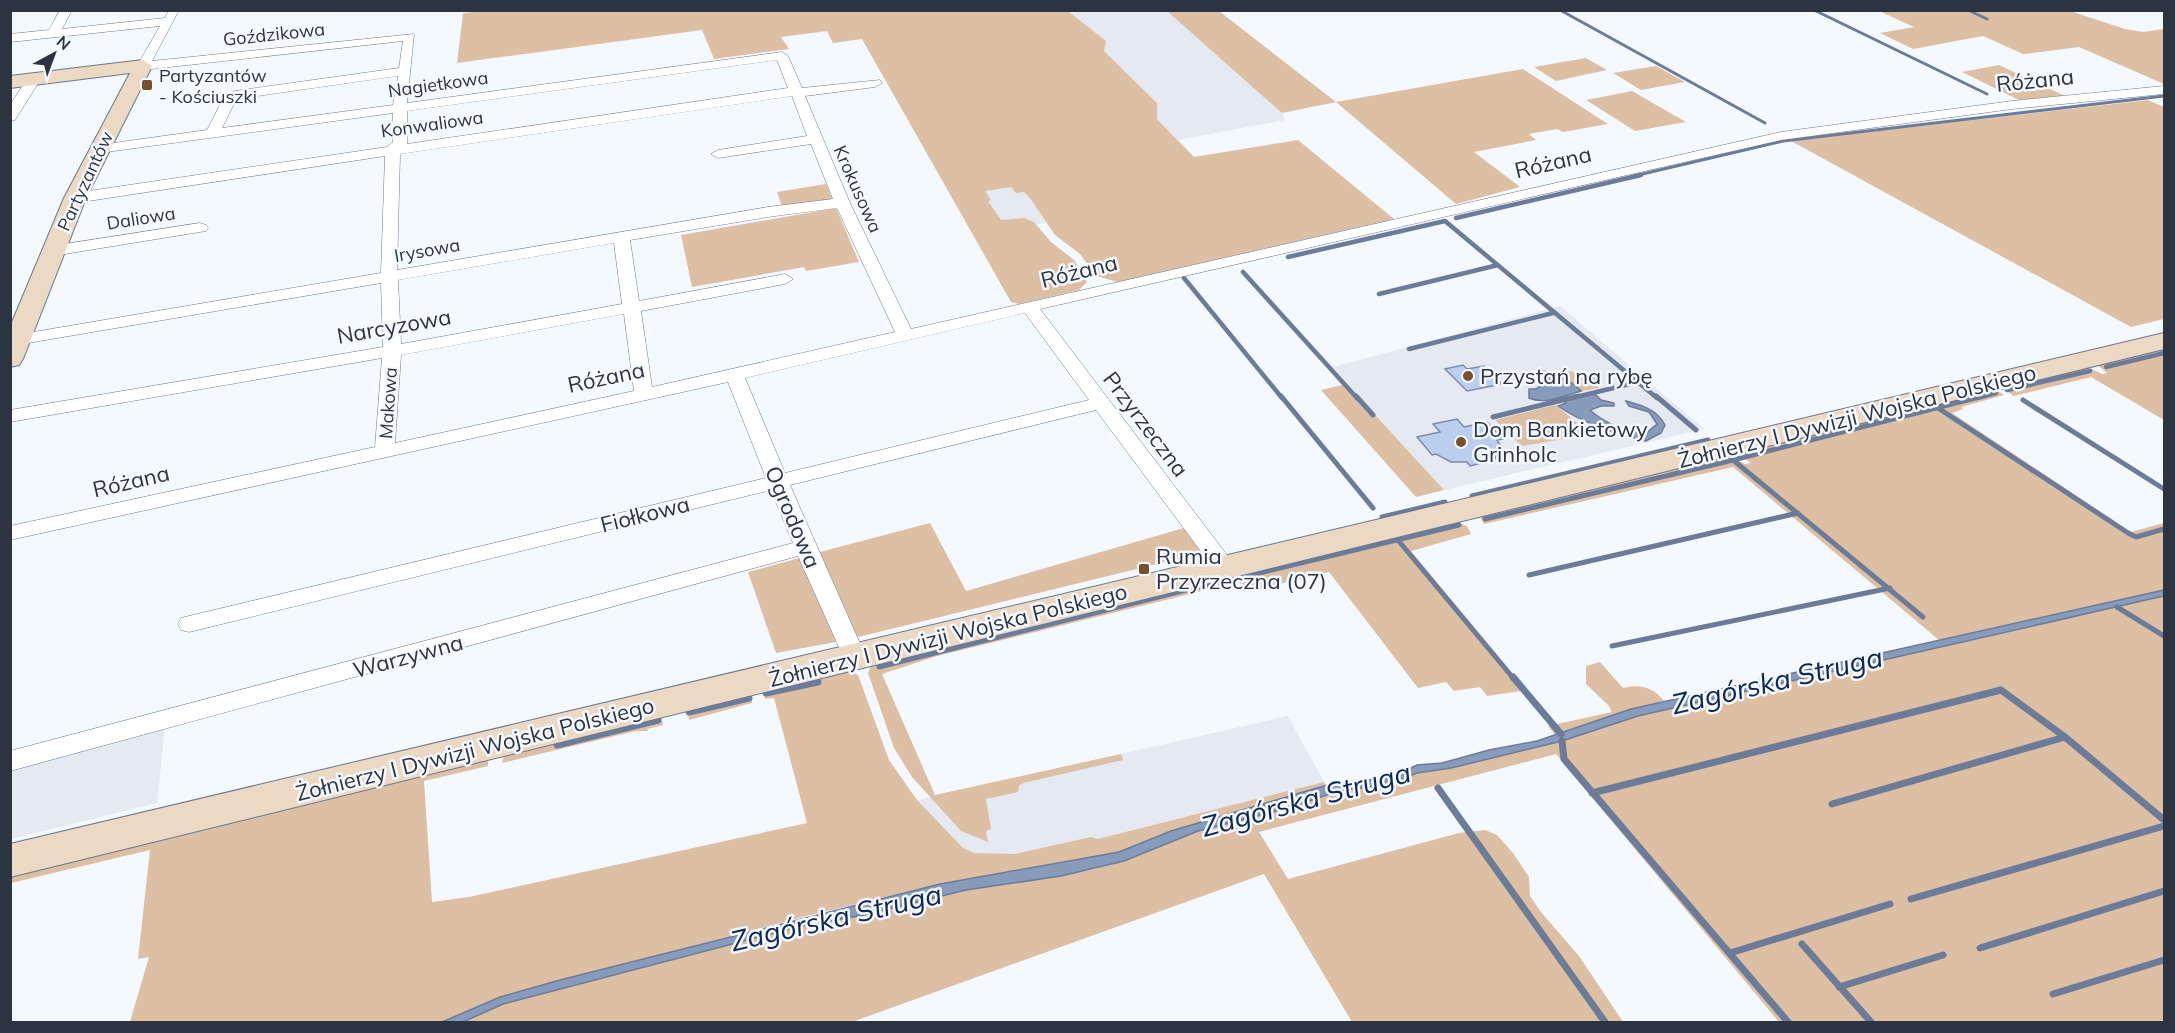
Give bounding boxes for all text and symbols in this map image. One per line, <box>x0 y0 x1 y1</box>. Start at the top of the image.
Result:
street label: Goździkowa <box>222 17 326 51</box>
north arrow <box>24 24 84 84</box>
text: N <box>53 31 75 54</box>
street label: Różana <box>1995 62 2075 98</box>
place label: Partyzantów - Kościuszki <box>159 64 267 108</box>
street label: Nagietkowa <box>386 66 490 102</box>
marker: Partyzantów - Kościuszki <box>140 78 154 92</box>
street label: Konwaliowa <box>379 105 485 143</box>
street label: Partyzantów <box>52 127 118 235</box>
street label: Różana <box>1512 140 1594 184</box>
street label: Krokusowa <box>829 142 887 236</box>
street label: Daliowa <box>105 201 177 235</box>
street label: Irysowa <box>392 233 462 267</box>
street label: Różana <box>1038 248 1120 294</box>
street label: Narcyzowa <box>335 302 453 350</box>
street label: Różana <box>565 355 647 399</box>
street label: Żołnierzy I Dywizji Wojska Polskiego <box>1675 358 2039 474</box>
place label: Przystań na rybę <box>1480 362 1653 390</box>
street label: Makowa <box>374 366 402 440</box>
street label: Przyrzeczna <box>1097 366 1195 482</box>
marker: Przystań na rybę <box>1461 369 1475 383</box>
place label: Dom Bankietowy Grinholc <box>1473 415 1648 468</box>
marker: Dom Bankietowy Grinholc <box>1454 435 1468 449</box>
street label: Różana <box>90 459 172 503</box>
street label: Ogrodowa <box>759 462 827 572</box>
street label: Fiołkowa <box>597 489 693 539</box>
place label: Rumia Przyrzeczna (07) <box>1156 542 1327 595</box>
marker: Rumia Przyrzeczna (07) <box>1137 562 1151 576</box>
street label: Żołnierzy I Dywizji Wojska Polskiego <box>766 577 1130 693</box>
street label: Warzywna <box>350 628 466 684</box>
water label: Zagórska Struga <box>1668 639 1886 721</box>
street label: Żołnierzy I Dywizji Wojska Polskiego <box>293 691 657 807</box>
water label: Zagórska Struga <box>1197 754 1415 844</box>
water label: Zagórska Struga <box>727 876 945 958</box>

